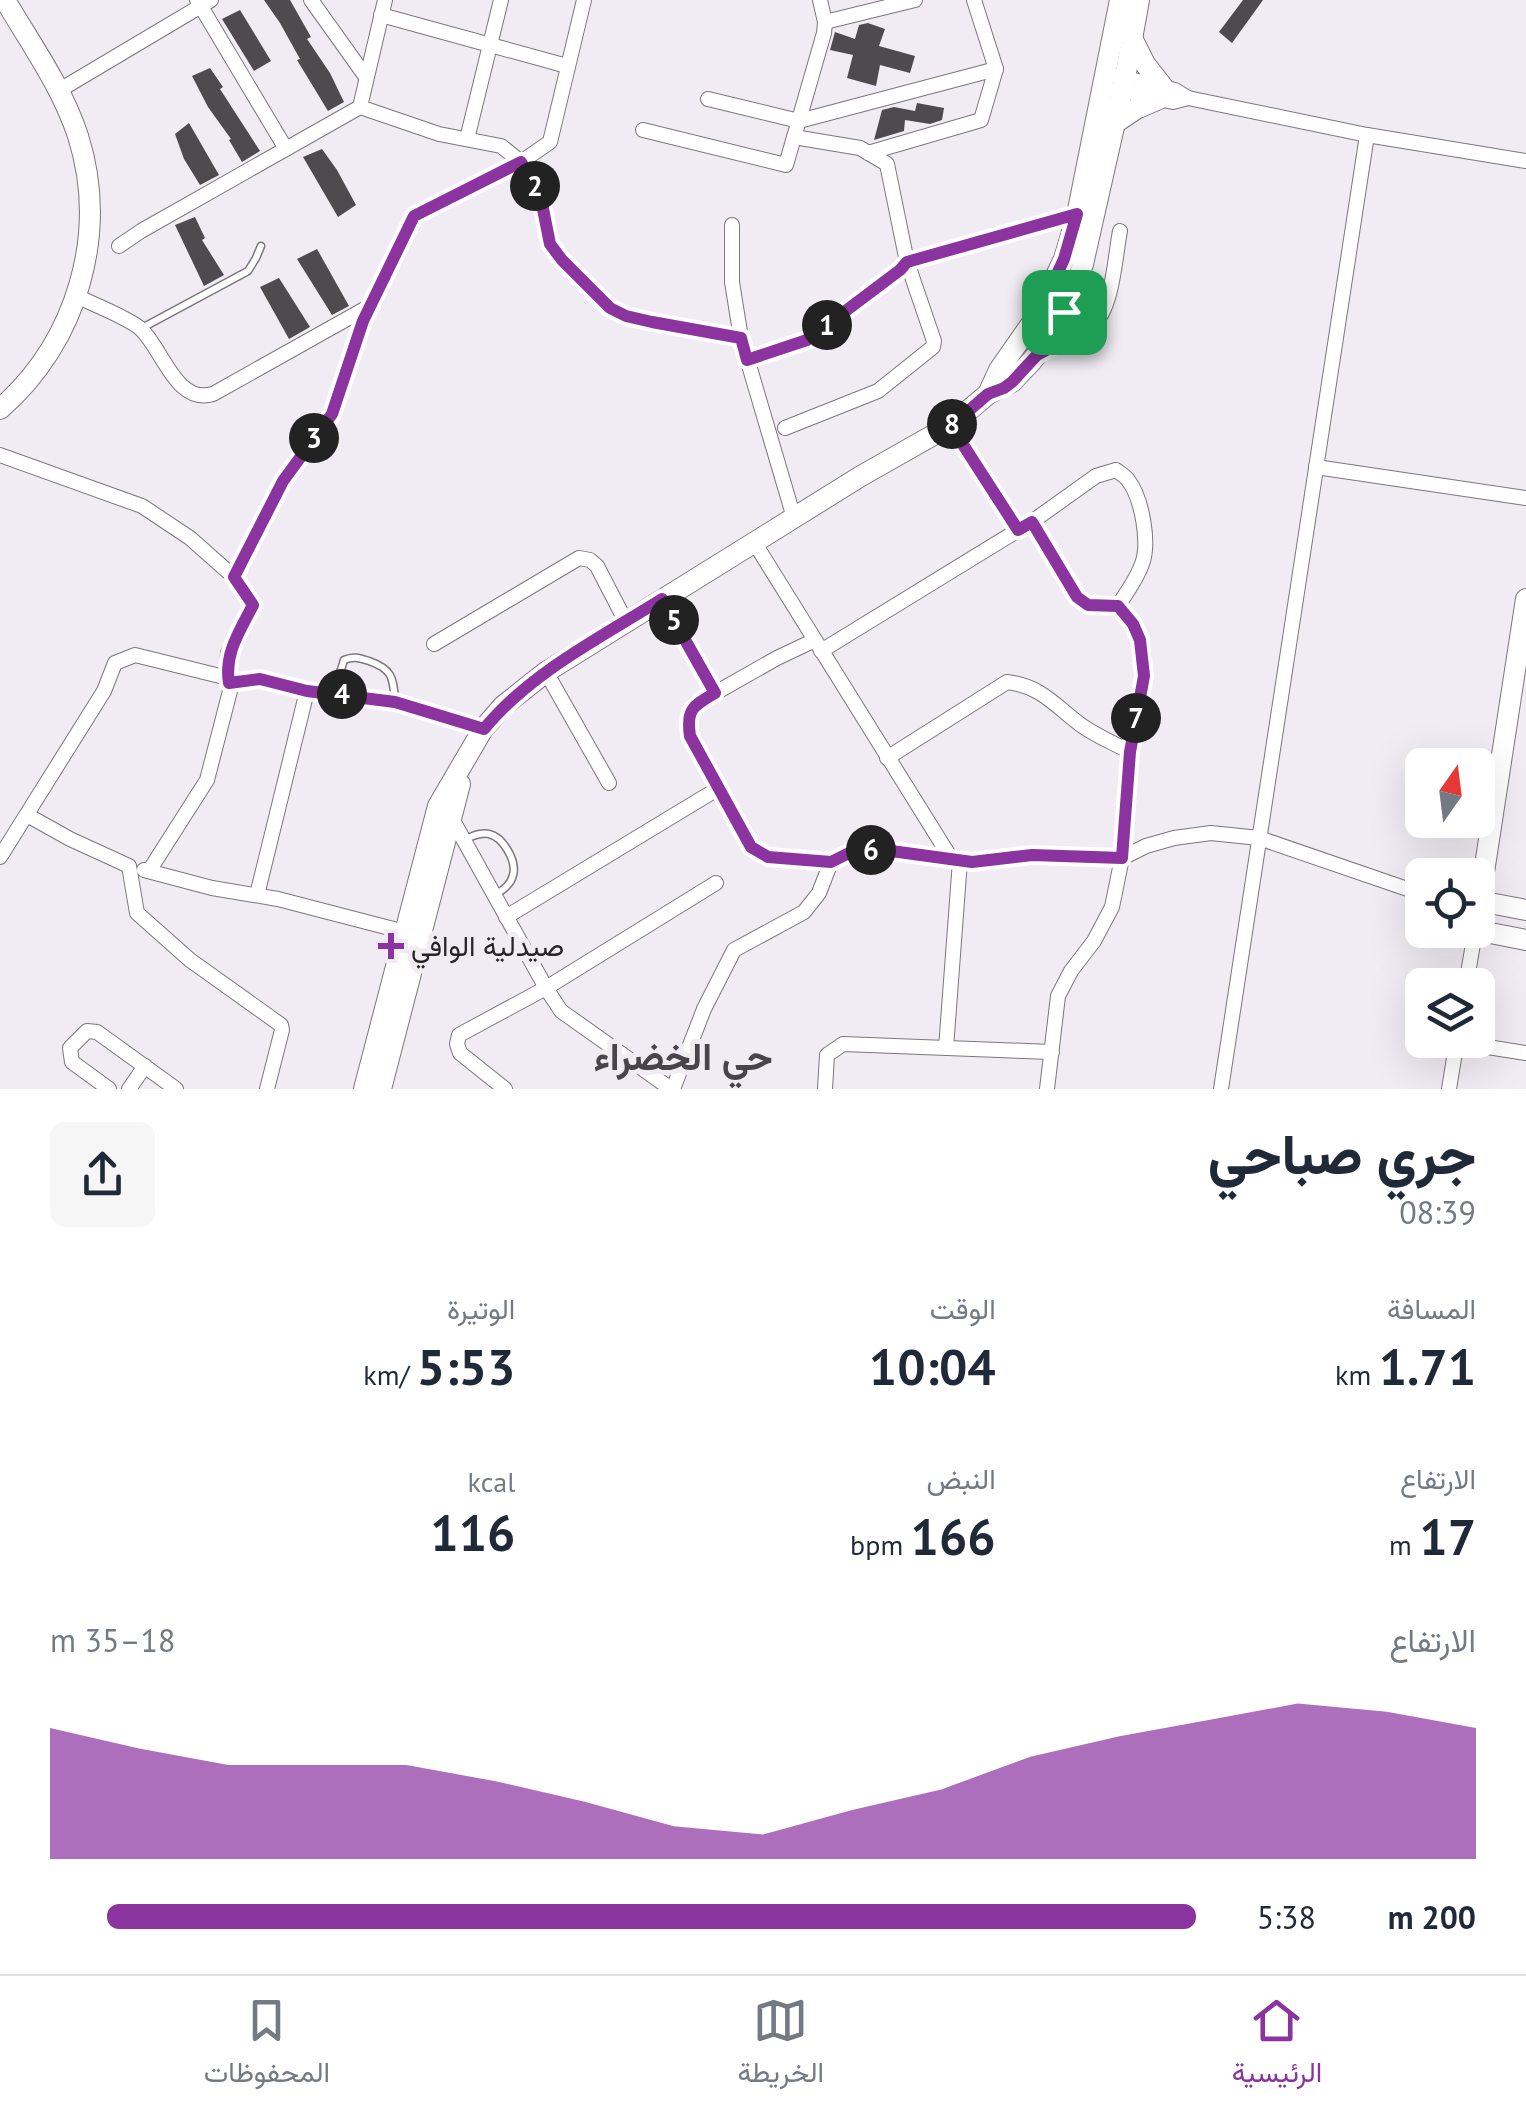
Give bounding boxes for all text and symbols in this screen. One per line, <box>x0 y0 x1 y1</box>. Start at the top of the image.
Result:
pin: 2 <box>510 161 560 211</box>
text: 2 <box>527 167 543 204</box>
pin <box>1022 270 1107 355</box>
icon: arrive <box>1037 285 1092 340</box>
pin: 1 <box>802 300 852 350</box>
text: 1 <box>819 306 835 343</box>
pin: 8 <box>927 399 977 449</box>
text: 8 <box>944 405 960 442</box>
pin: 3 <box>289 413 339 463</box>
text: 3 <box>306 419 322 456</box>
pin: 5 <box>649 595 699 645</box>
text: 5 <box>666 601 682 638</box>
pin: 4 <box>317 669 367 719</box>
text: 4 <box>334 675 350 712</box>
pin: 7 <box>1111 693 1161 743</box>
text: 7 <box>1128 699 1144 736</box>
north arrow <box>1405 748 1495 838</box>
map controls <box>1405 748 1495 1058</box>
pin: 6 <box>846 825 896 875</box>
text: 6 <box>863 831 879 868</box>
button: locate <box>1405 858 1495 948</box>
place label: صيدلية الوافي <box>411 927 564 969</box>
marker: صيدلية الوافي <box>380 935 402 957</box>
button: layers <box>1405 968 1495 1058</box>
district label: حي الخضراء <box>593 1031 773 1089</box>
text: جري صباحي <box>1208 1118 1476 1189</box>
button: share <box>50 1122 155 1227</box>
text: 08:39 <box>1399 1191 1476 1233</box>
text: الوتيرة <box>447 1290 515 1327</box>
text: الوقت <box>930 1290 996 1327</box>
text: المسافة <box>1387 1290 1476 1327</box>
text: 5:53 <box>417 1334 515 1399</box>
text: 10:04 <box>869 1334 996 1399</box>
text: 1.71 <box>1379 1334 1476 1399</box>
text: /km <box>363 1356 417 1393</box>
text: km <box>1335 1356 1379 1393</box>
text: النبض <box>926 1460 996 1497</box>
text: الارتفاع <box>1400 1460 1476 1497</box>
text: kcal <box>468 1463 515 1500</box>
text: 116 <box>430 1500 515 1565</box>
text: 166 <box>911 1504 996 1569</box>
text: 17 <box>1419 1504 1476 1569</box>
text: bpm <box>850 1526 911 1563</box>
text: m <box>1389 1526 1419 1563</box>
text: 18–35 m <box>50 1619 175 1661</box>
text: الارتفاع <box>1389 1619 1476 1661</box>
text: 5:38 <box>1257 1896 1316 1938</box>
text: 200 m <box>1388 1896 1476 1938</box>
tab: المحفوظات <box>204 1993 330 2097</box>
tab: الخريطة <box>738 1993 824 2097</box>
tab: الرئيسية <box>1232 1993 1322 2097</box>

